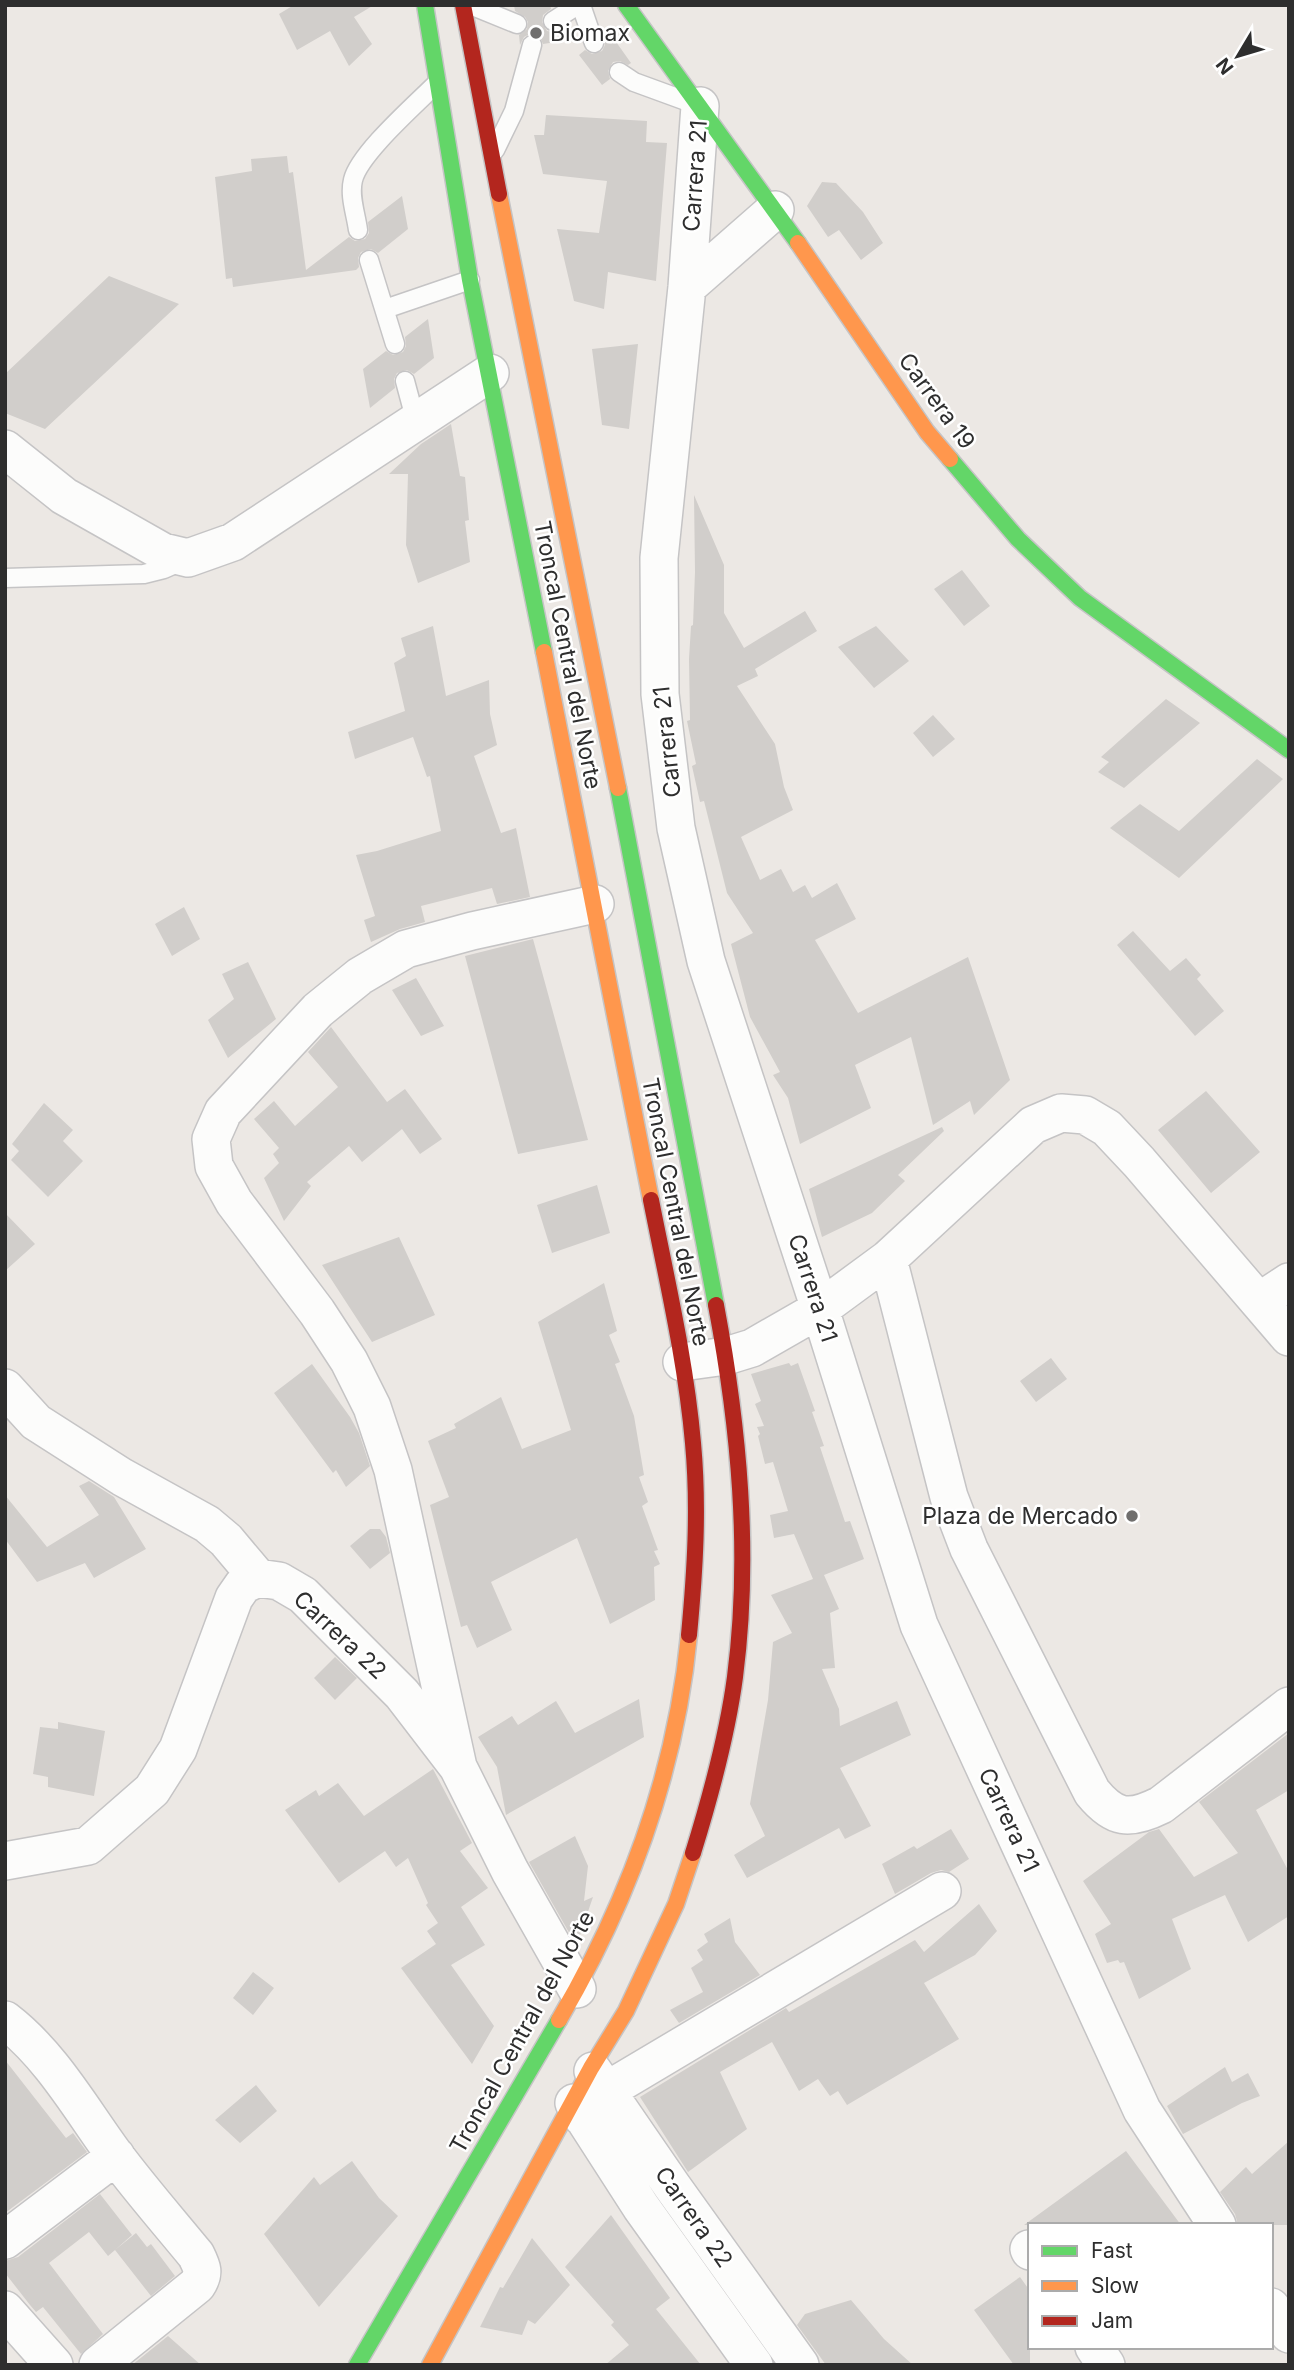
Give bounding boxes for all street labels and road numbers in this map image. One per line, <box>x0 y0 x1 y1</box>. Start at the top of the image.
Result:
street label: Carrera 21 <box>677 119 713 233</box>
street label: Carrera 19 <box>893 347 981 455</box>
street label: Troncal Central del Norte <box>528 518 608 792</box>
street label: Carrera 21 <box>647 685 687 799</box>
street label: Troncal Central del Norte <box>636 1075 716 1349</box>
street label: Carrera 21 <box>782 1230 844 1346</box>
street label: Carrera 22 <box>288 1585 392 1685</box>
street label: Carrera 21 <box>973 1763 1045 1877</box>
street label: Troncal Central del Norte <box>444 1906 600 2158</box>
street label: Carrera 22 <box>649 2161 739 2273</box>

